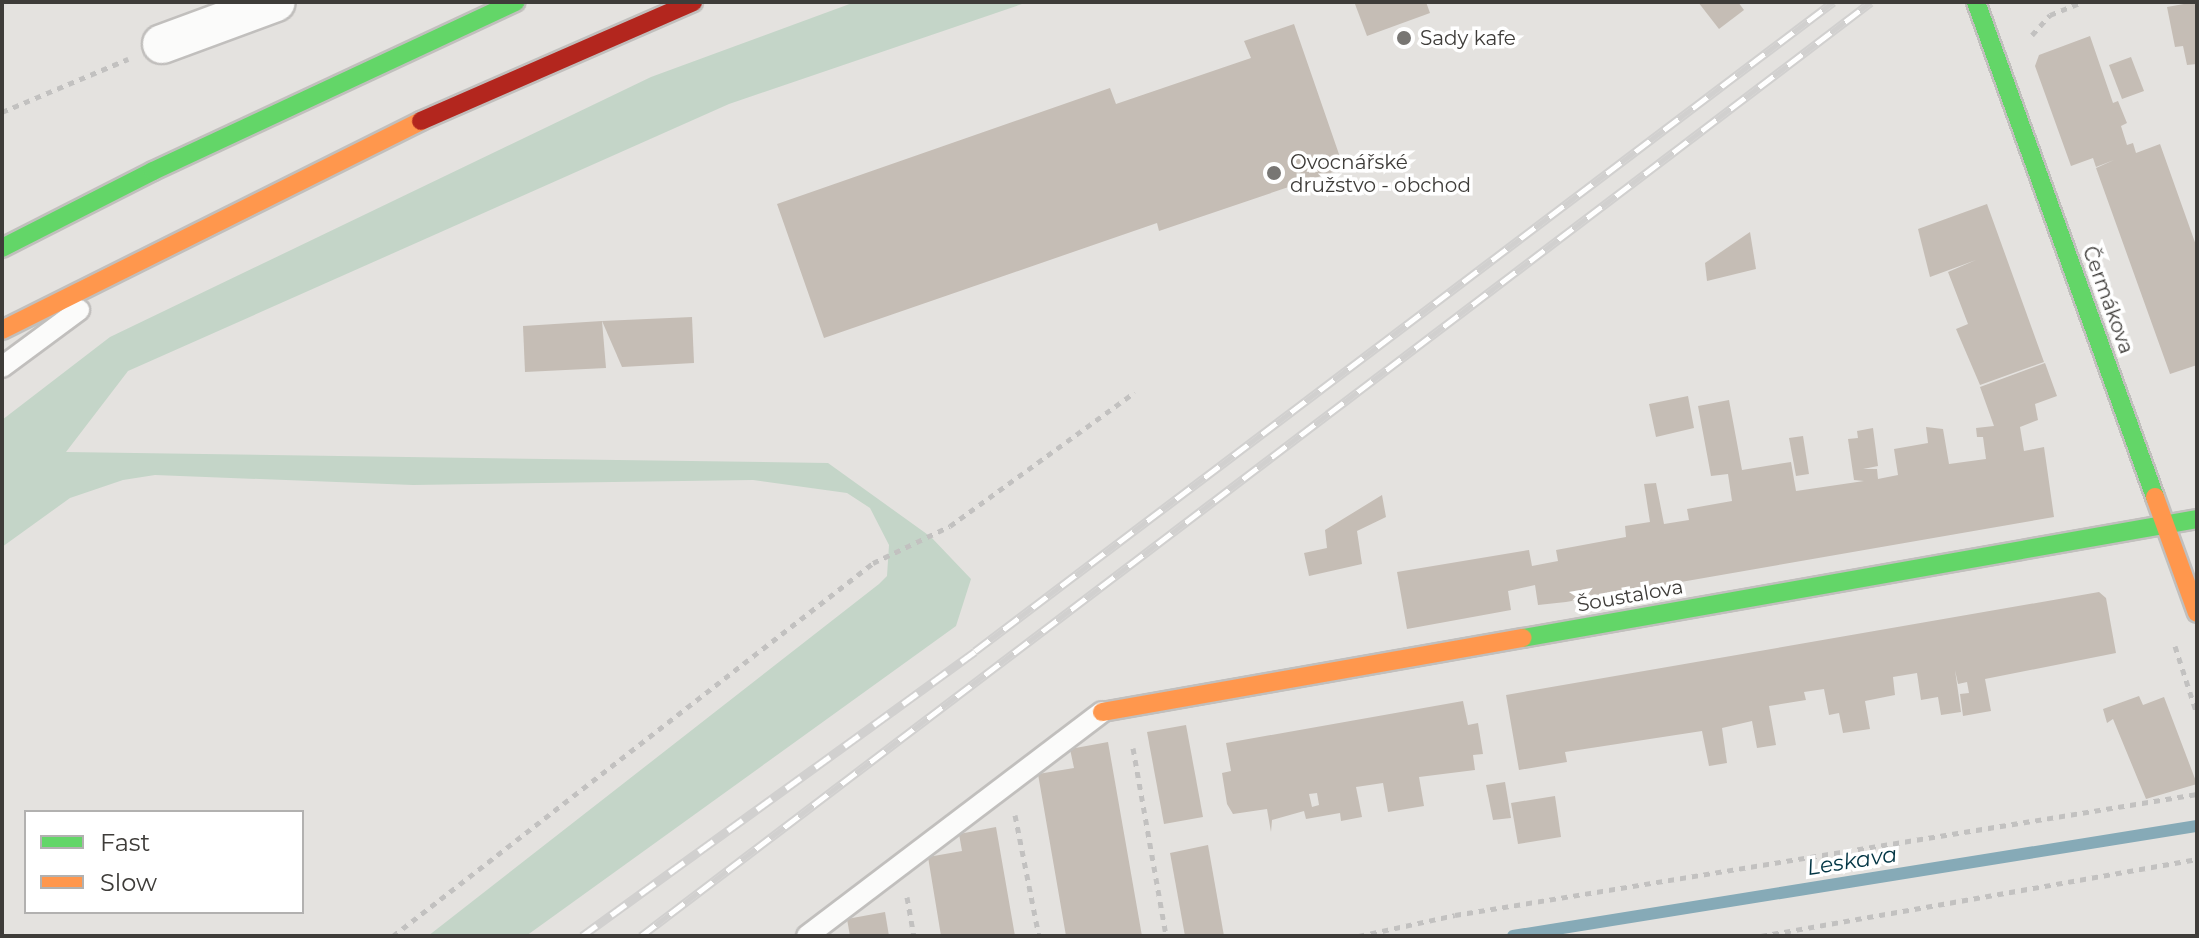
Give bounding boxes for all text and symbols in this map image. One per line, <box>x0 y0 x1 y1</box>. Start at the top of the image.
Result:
place label: Sady kafe <box>1420 26 1516 50</box>
marker: Sady kafe <box>1395 29 1413 47</box>
place label: Ovocnářské družstvo - obchod <box>1290 150 1471 197</box>
marker: Ovocnářské družstvo - obchod <box>1265 164 1283 182</box>
street label: Čermákova <box>2077 243 2139 357</box>
street label: Šoustalova <box>1575 575 1685 617</box>
legend <box>24 810 304 914</box>
text: Fast <box>100 828 150 857</box>
water label: Leskava <box>1805 841 1899 881</box>
text: Slow <box>100 868 157 897</box>

